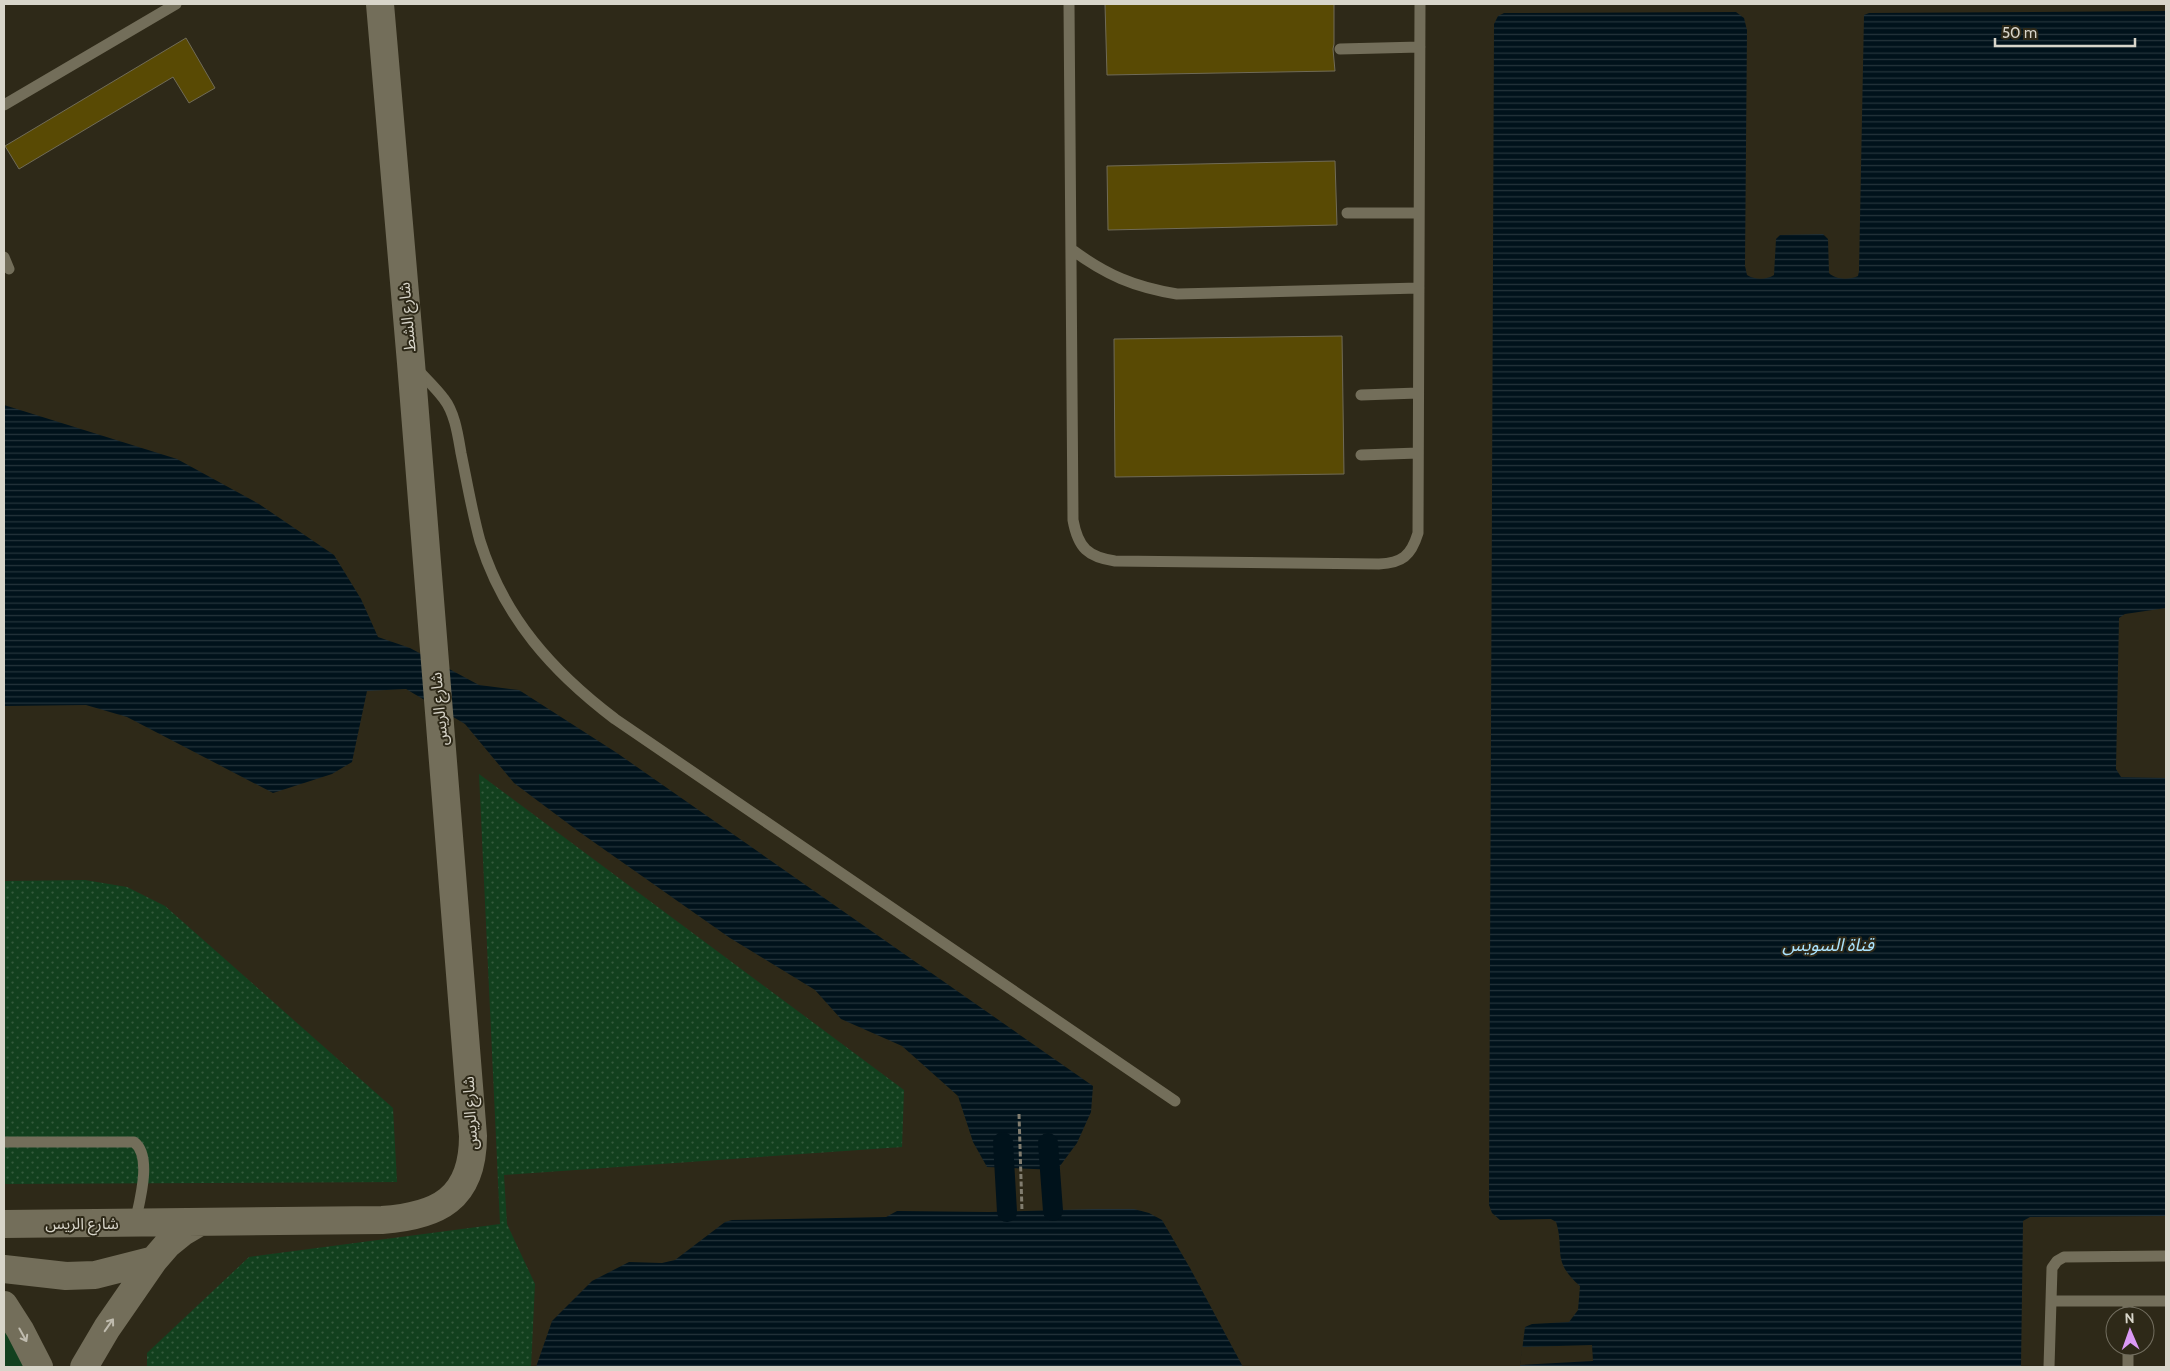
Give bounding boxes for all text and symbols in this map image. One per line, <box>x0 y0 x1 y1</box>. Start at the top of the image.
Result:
scale bar <box>1995 15 2135 47</box>
text: 50 m <box>2002 24 2037 42</box>
street label: شارع الشط <box>395 281 422 353</box>
street label: شارع الريس <box>426 671 455 747</box>
water label: قناة السويس <box>1782 934 1875 956</box>
street label: شارع الريس <box>459 1076 484 1150</box>
street label: شارع الريس <box>45 1214 119 1236</box>
north arrow <box>2105 1306 2155 1356</box>
text: N <box>2124 1309 2135 1327</box>
one-way arrow <box>104 1318 114 1332</box>
one-way arrow <box>18 1328 28 1343</box>

